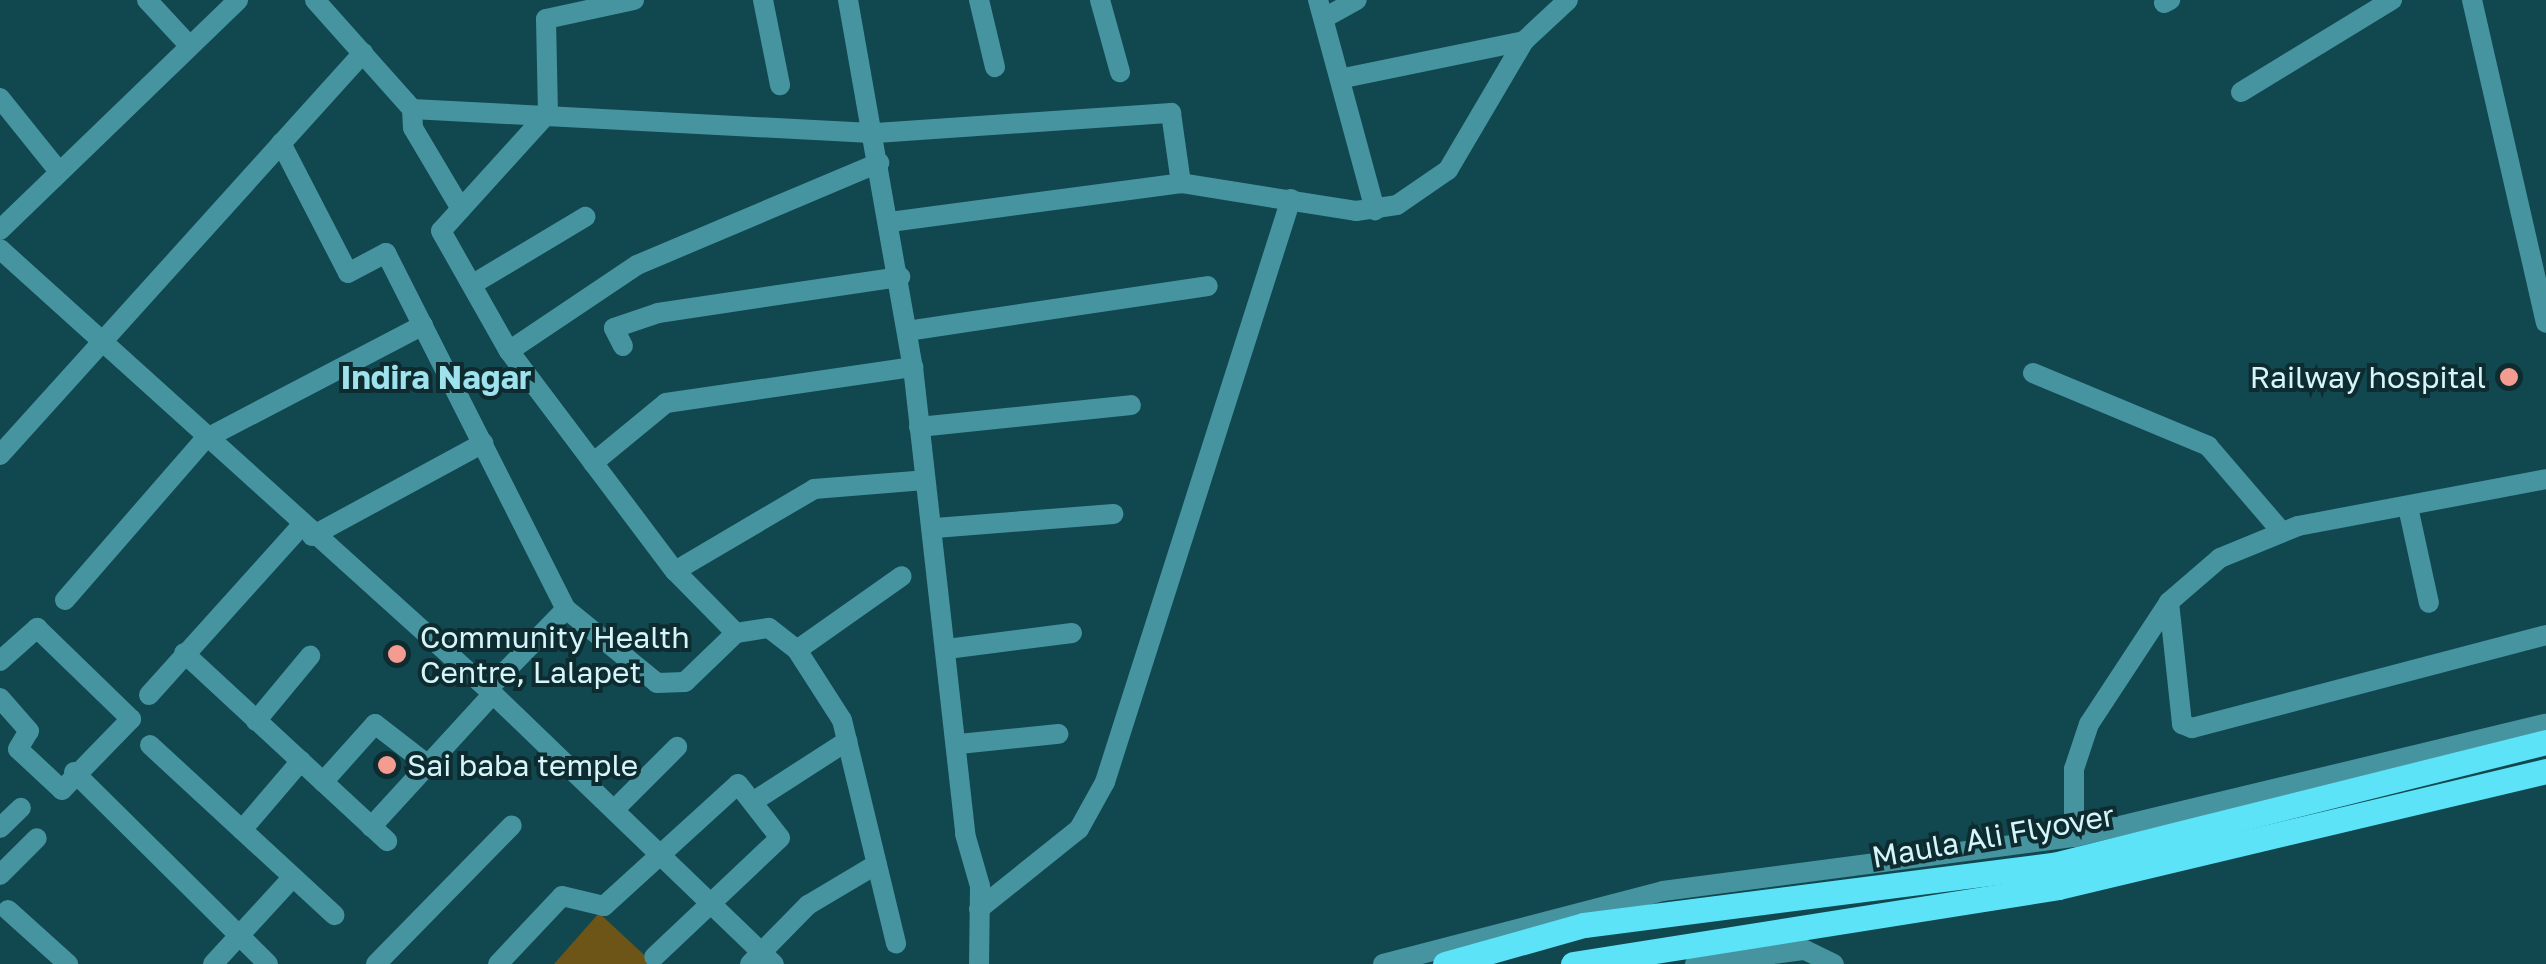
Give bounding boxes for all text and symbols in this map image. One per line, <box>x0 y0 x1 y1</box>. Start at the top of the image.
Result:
district label: Indira Nagar <box>341 358 531 396</box>
place label: Railway hospital <box>2250 359 2486 395</box>
marker: Railway hospital <box>2496 364 2522 390</box>
place label: Community Health Centre, Lalapet <box>420 619 690 690</box>
marker: Community Health Centre, Lalapet <box>384 641 410 667</box>
place label: Sai baba temple <box>407 747 638 783</box>
marker: Sai baba temple <box>376 754 398 776</box>
street label: Maula Ali Flyover <box>1869 797 2117 875</box>

